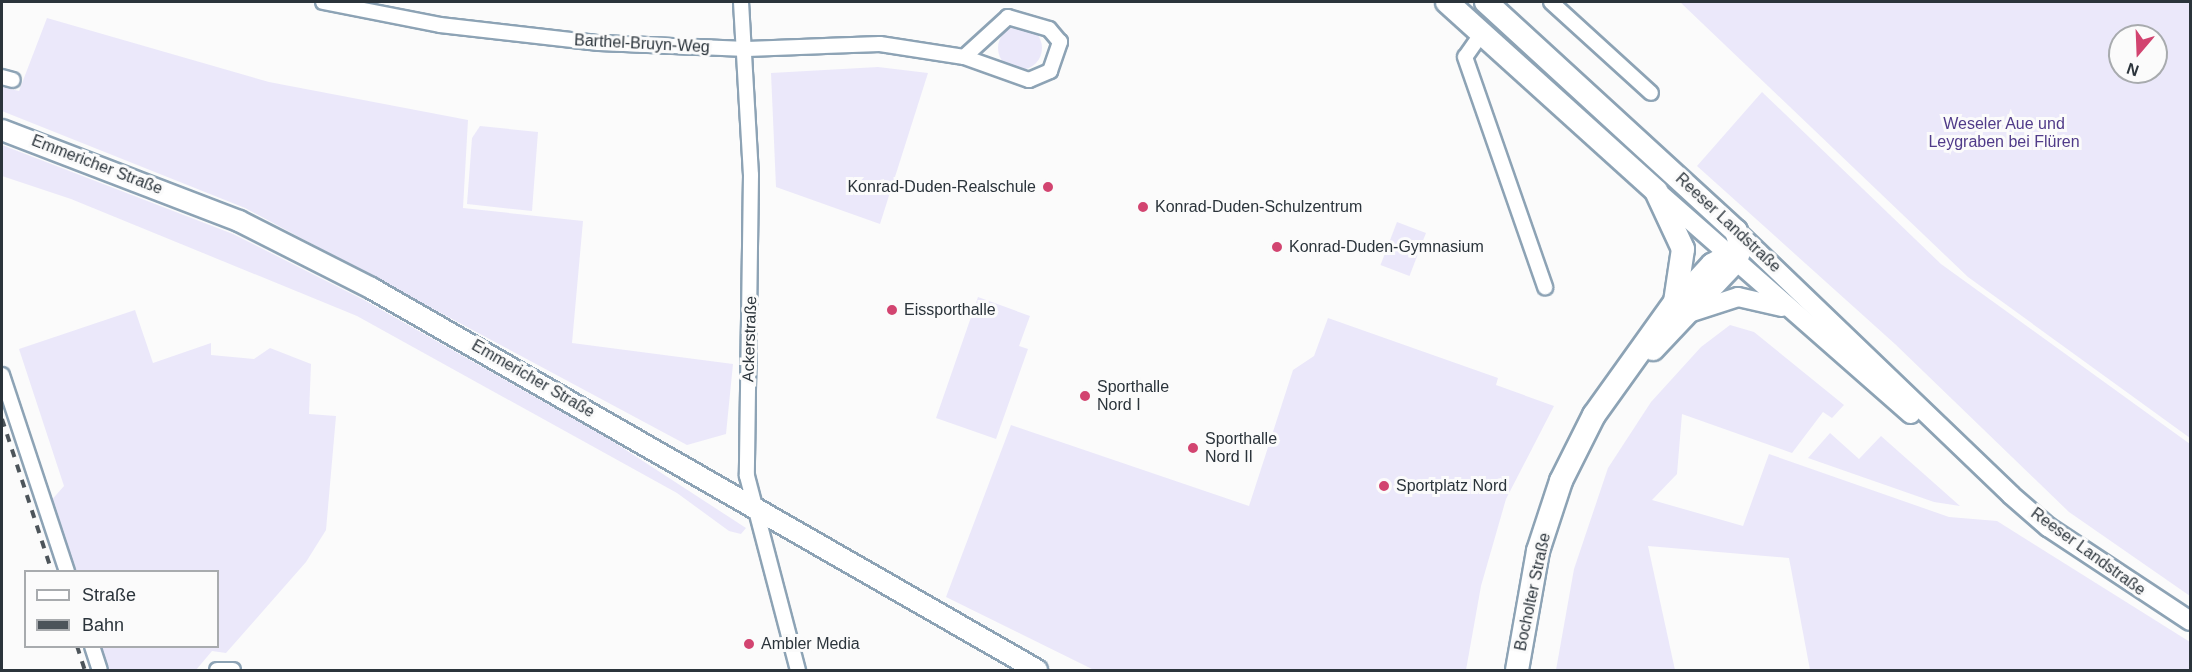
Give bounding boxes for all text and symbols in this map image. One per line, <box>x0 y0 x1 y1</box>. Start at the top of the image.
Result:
north arrow <box>2108 24 2168 84</box>
street label: Barthel-Bruyn-Weg <box>574 31 710 57</box>
text: N <box>2124 60 2141 80</box>
park label: Weseler Aue und Leygraben bei Flüren <box>1928 114 2080 152</box>
street label: Emmericher Straße <box>29 131 165 199</box>
street label: Reeser Landstraße <box>1671 169 1785 277</box>
place label: Konrad-Duden-Realschule <box>847 177 1036 197</box>
marker: Konrad-Duden-Realschule <box>1041 180 1055 194</box>
place label: Konrad-Duden-Schulzentrum <box>1155 197 1362 217</box>
marker: Konrad-Duden-Schulzentrum <box>1136 200 1150 214</box>
place label: Konrad-Duden-Gymnasium <box>1289 237 1484 257</box>
marker: Konrad-Duden-Gymnasium <box>1270 240 1284 254</box>
street label: Ackerstraße <box>739 296 761 382</box>
place label: Eissporthalle <box>904 300 996 320</box>
marker: Eissporthalle <box>885 303 899 317</box>
street label: Emmericher Straße <box>468 336 598 422</box>
place label: Sporthalle Nord I <box>1097 377 1169 415</box>
marker: Sporthalle Nord I <box>1078 389 1092 403</box>
place label: Sporthalle Nord II <box>1205 429 1277 467</box>
marker: Sporthalle Nord II <box>1186 441 1200 455</box>
place label: Sportplatz Nord <box>1396 476 1507 496</box>
marker: Sportplatz Nord <box>1377 479 1391 493</box>
street label: Reeser Landstraße <box>2027 504 2149 600</box>
street label: Bocholter Straße <box>1511 531 1555 653</box>
legend <box>24 570 219 648</box>
text: Straße <box>82 585 136 605</box>
text: Bahn <box>82 615 124 635</box>
place label: Ambler Media <box>761 634 860 654</box>
marker: Ambler Media <box>742 637 756 651</box>

